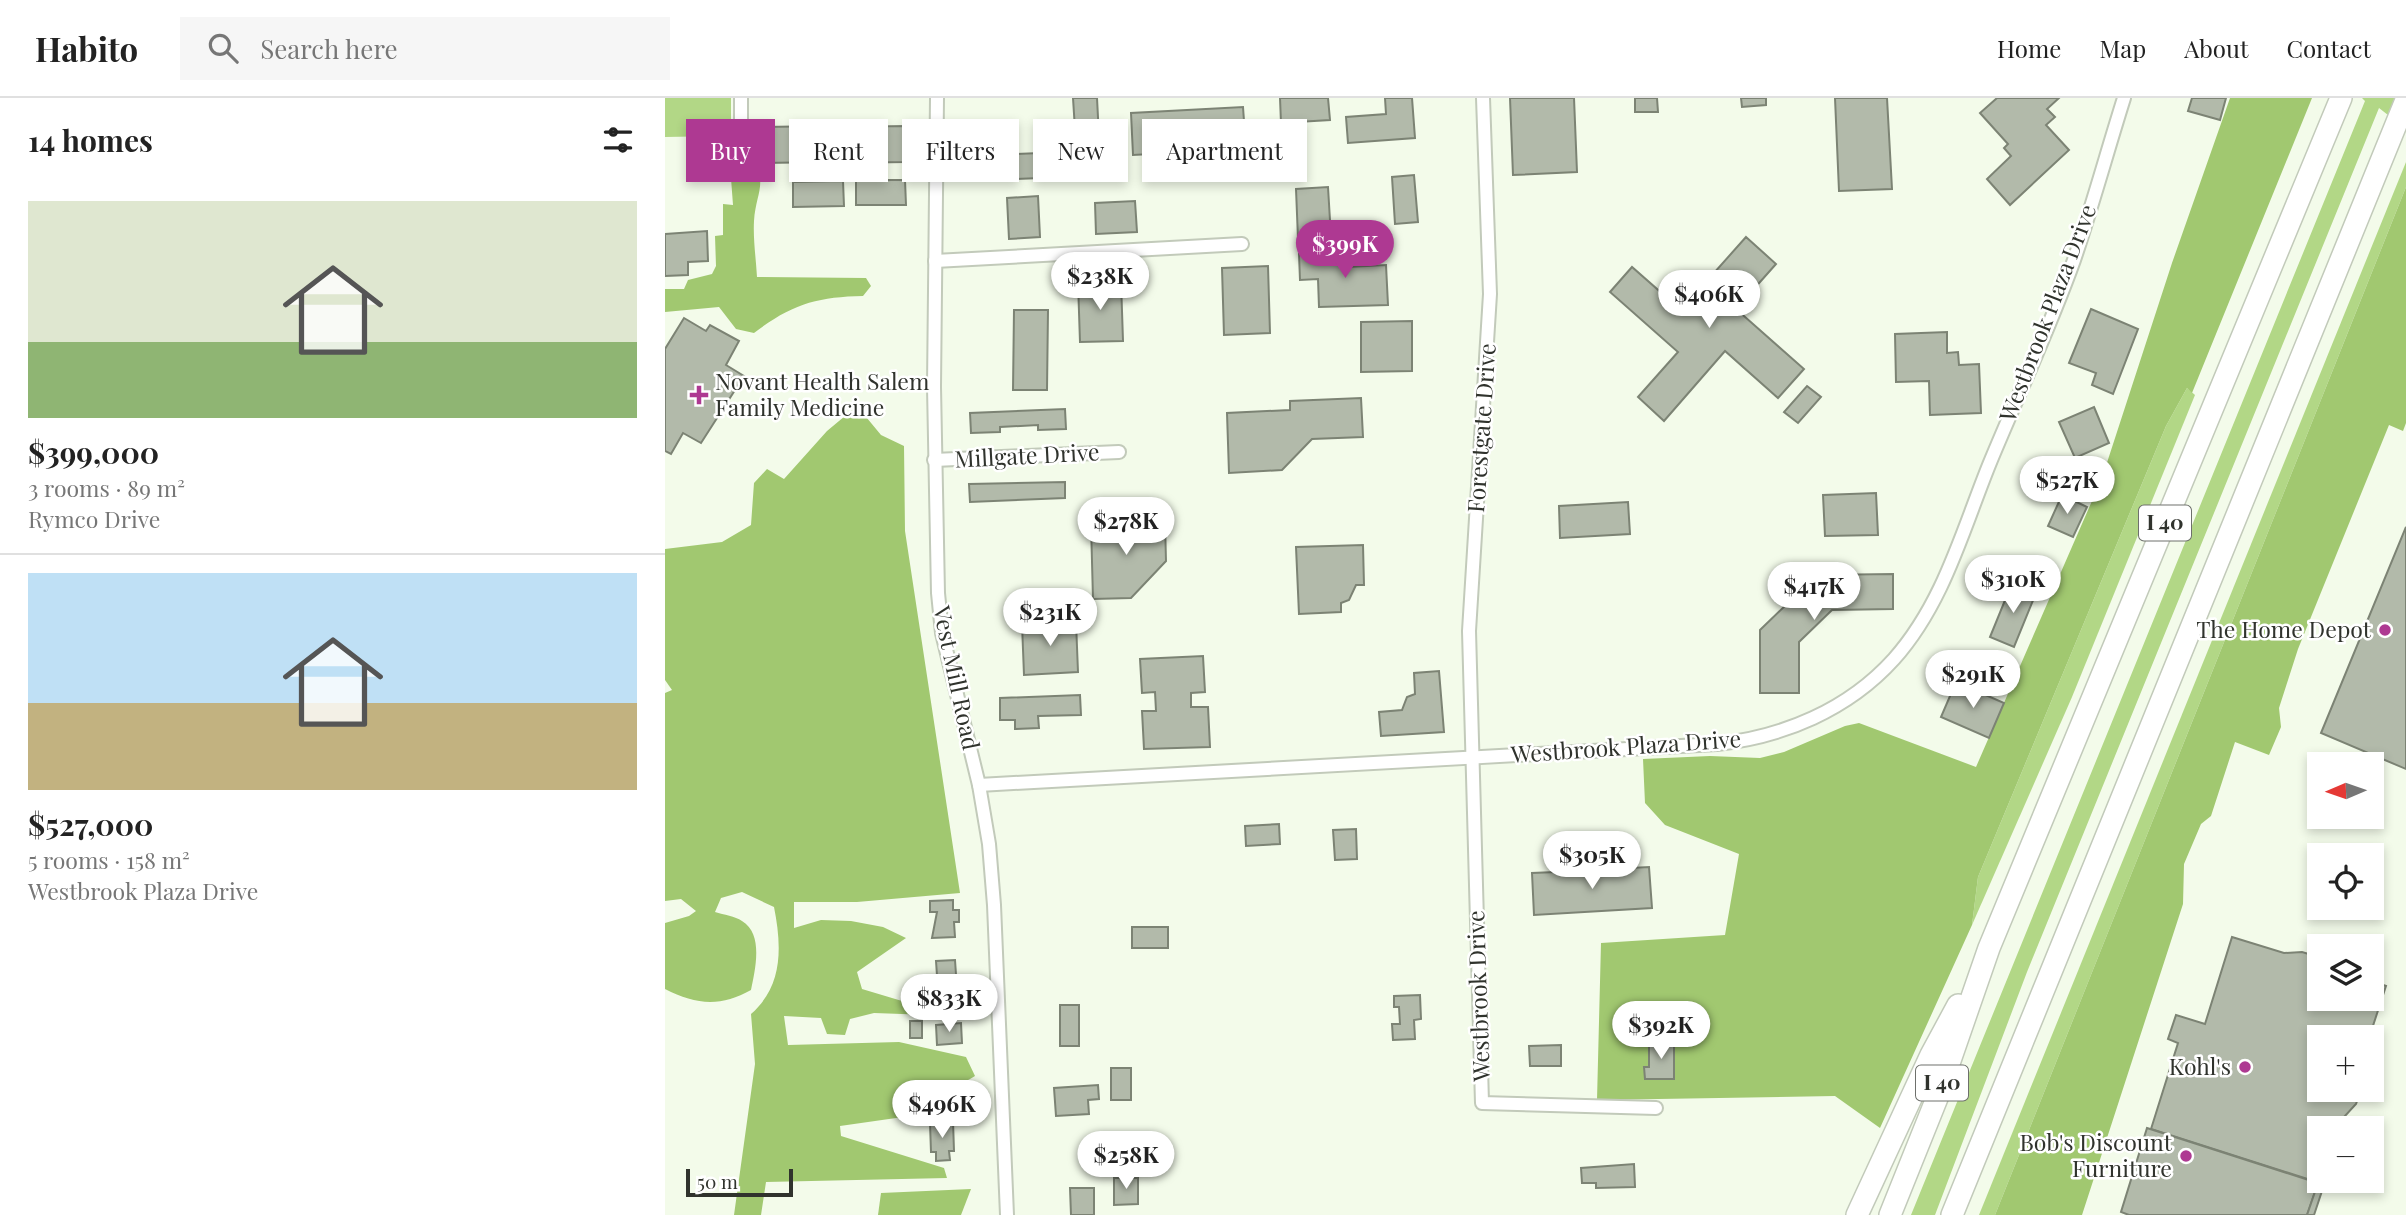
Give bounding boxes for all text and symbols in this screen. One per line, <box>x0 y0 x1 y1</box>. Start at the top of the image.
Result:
search box <box>180 17 670 80</box>
text: Habito <box>35 26 138 70</box>
icon: search <box>204 29 242 67</box>
text: Search here <box>260 31 398 66</box>
text: Home <box>1997 32 2061 64</box>
text: Map <box>2099 32 2146 64</box>
text: About <box>2184 32 2248 64</box>
text: Contact <box>2286 32 2371 64</box>
chip: Buy <box>686 119 775 182</box>
chip: Rent <box>789 119 888 182</box>
chip: Filters <box>902 119 1019 182</box>
chip: New <box>1033 119 1128 182</box>
chip: Apartment <box>1142 119 1307 182</box>
text: 14 homes <box>28 120 153 160</box>
icon: filters <box>599 121 637 159</box>
street label: Westbrook Plaza Drive <box>1990 199 2102 427</box>
pin: $399K <box>1296 220 1394 280</box>
text: $399K <box>1312 227 1378 258</box>
icon: home <box>270 247 396 373</box>
pin: $238K <box>1051 252 1149 312</box>
text: $238K <box>1067 259 1133 290</box>
pin: $406K <box>1660 271 1758 330</box>
text: $406K <box>1674 277 1744 308</box>
street label: Forestgate Drive <box>1459 342 1502 514</box>
place label: Novant Health Salem Family Medicine <box>715 365 930 422</box>
marker: Novant Health Salem Family Medicine <box>689 385 709 405</box>
text: $399,000 <box>28 432 159 472</box>
street label: Millgate Drive <box>954 435 1100 474</box>
pin: $527K <box>2018 456 2116 516</box>
text: $527K <box>2036 463 2098 494</box>
text: 3 rooms · 89 m² <box>28 472 185 503</box>
pin: $278K <box>1077 498 1175 557</box>
text: Rymco Drive <box>28 503 160 534</box>
text: $278K <box>1093 504 1159 535</box>
road number: I 40 <box>2139 506 2191 540</box>
pin: $310K <box>1964 556 2062 615</box>
pin: $417K <box>1765 562 1863 622</box>
text: $310K <box>1981 562 2045 593</box>
text: $417K <box>1783 569 1845 600</box>
pin: $231K <box>1001 588 1099 648</box>
text: $231K <box>1019 595 1081 626</box>
street label: Vest Mill Road <box>927 602 988 753</box>
place label: The Home Depot <box>2196 613 2372 644</box>
icon: home <box>270 619 396 745</box>
marker: The Home Depot <box>2377 622 2393 638</box>
pin: $291K <box>1924 650 2022 710</box>
text: $291K <box>1941 657 2005 688</box>
street label: Westbrook Plaza Drive <box>1509 722 1742 769</box>
north arrow <box>2307 752 2383 830</box>
map controls <box>2307 752 2384 1193</box>
text: $527,000 <box>28 804 153 844</box>
pin: $305K <box>1543 832 1641 891</box>
text: $305K <box>1559 838 1625 869</box>
button: locate <box>2307 843 2384 920</box>
text: 5 rooms · 158 m² <box>28 844 190 875</box>
text: Westbrook Plaza Drive <box>28 875 259 906</box>
street label: Westbrook Drive <box>1459 910 1496 1083</box>
button: layers <box>2307 934 2384 1011</box>
pin: $833K <box>900 974 998 1034</box>
text: $833K <box>917 981 981 1012</box>
pin: $392K <box>1612 1002 1710 1061</box>
text: $392K <box>1628 1008 1694 1039</box>
button: + <box>2307 1025 2384 1102</box>
place label: Kohl's <box>2169 1050 2231 1081</box>
marker: Kohl's <box>2237 1059 2253 1075</box>
road number: I 40 <box>1916 1066 1968 1100</box>
pin: $496K <box>893 1080 991 1140</box>
text: $496K <box>908 1087 976 1118</box>
button: − <box>2307 1116 2384 1193</box>
place label: Bob's Discount Furniture <box>2020 1126 2173 1183</box>
pin: $258K <box>1077 1132 1175 1191</box>
text: $258K <box>1093 1138 1159 1169</box>
marker: Bob's Discount Furniture <box>2178 1148 2194 1164</box>
scale bar <box>686 1166 793 1198</box>
text: 50 m <box>697 1168 738 1194</box>

